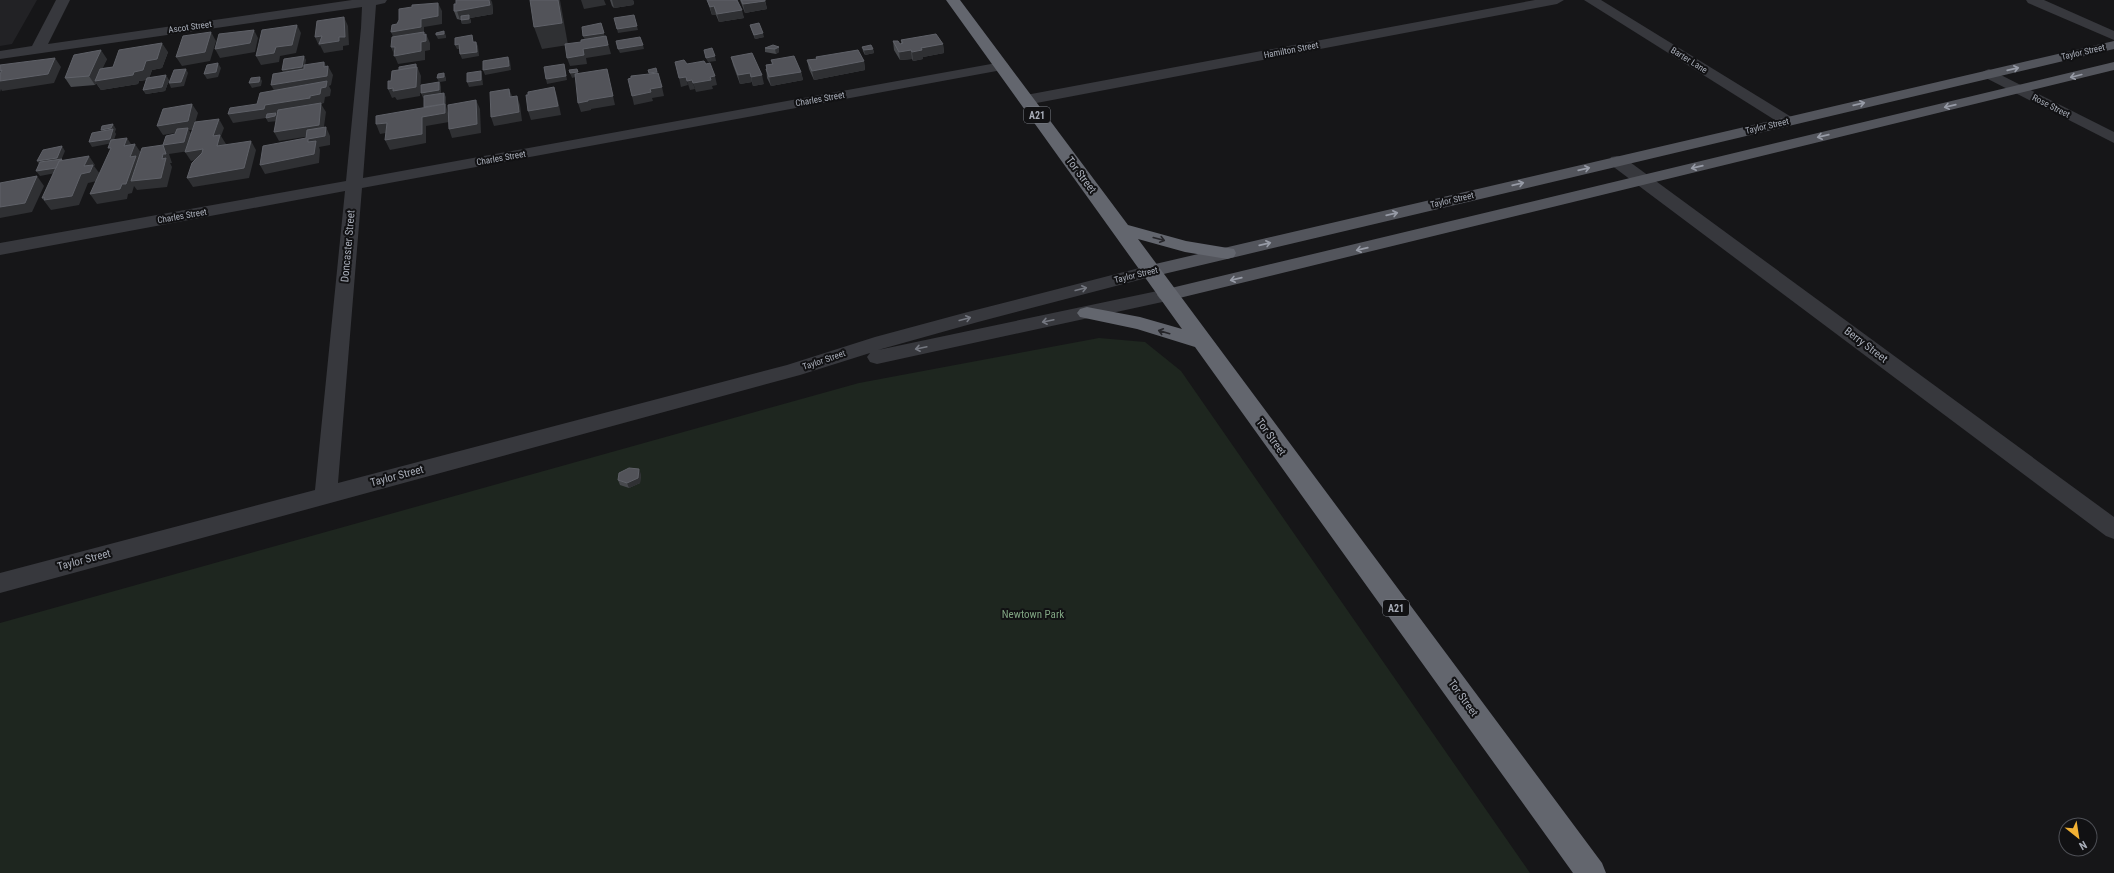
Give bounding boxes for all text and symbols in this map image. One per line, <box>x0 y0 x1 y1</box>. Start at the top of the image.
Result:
street label: Ascot Street <box>168 19 213 35</box>
street label: Hamilton Street <box>1263 40 1319 60</box>
street label: Taylor Street <box>2060 42 2106 62</box>
street label: Barter Lane <box>1669 45 1709 75</box>
one-way arrow <box>2006 64 2019 72</box>
one-way arrow <box>2070 72 2083 80</box>
street label: Charles Street <box>794 90 846 108</box>
street label: Rose Street <box>2031 92 2072 120</box>
one-way arrow <box>1853 100 1866 108</box>
one-way arrow <box>1944 103 1957 111</box>
road number: A21 <box>1024 107 1050 123</box>
street label: Taylor Street <box>1744 116 1790 136</box>
one-way arrow <box>1817 133 1830 141</box>
street label: Charles Street <box>475 149 527 167</box>
street label: Tor Street <box>1063 154 1099 196</box>
one-way arrow <box>1691 163 1704 171</box>
one-way arrow <box>1577 164 1590 172</box>
one-way arrow <box>1511 180 1524 187</box>
street label: Taylor Street <box>1429 190 1475 210</box>
street label: Charles Street <box>156 207 208 225</box>
street label: Doncaster Street <box>338 209 358 283</box>
one-way arrow <box>1385 210 1398 218</box>
one-way arrow <box>1152 236 1165 243</box>
one-way arrow <box>1258 240 1271 248</box>
one-way arrow <box>1356 245 1369 253</box>
street label: Taylor Street <box>1113 265 1159 285</box>
one-way arrow <box>1230 275 1243 283</box>
one-way arrow <box>1074 285 1087 292</box>
one-way arrow <box>958 315 971 322</box>
one-way arrow <box>1042 318 1055 326</box>
street label: Berry Street <box>1842 325 1890 365</box>
one-way arrow <box>1158 328 1171 335</box>
one-way arrow <box>915 344 928 352</box>
street label: Taylor Street <box>801 348 847 372</box>
street label: Tor Street <box>1253 416 1289 458</box>
street label: Taylor Street <box>369 463 425 489</box>
street label: Taylor Street <box>56 547 112 573</box>
road number: A21 <box>1383 600 1409 616</box>
park label: Newtown Park <box>1002 608 1064 621</box>
street label: Tor Street <box>1445 677 1481 719</box>
north arrow <box>2058 817 2098 857</box>
text: N <box>2076 838 2089 853</box>

